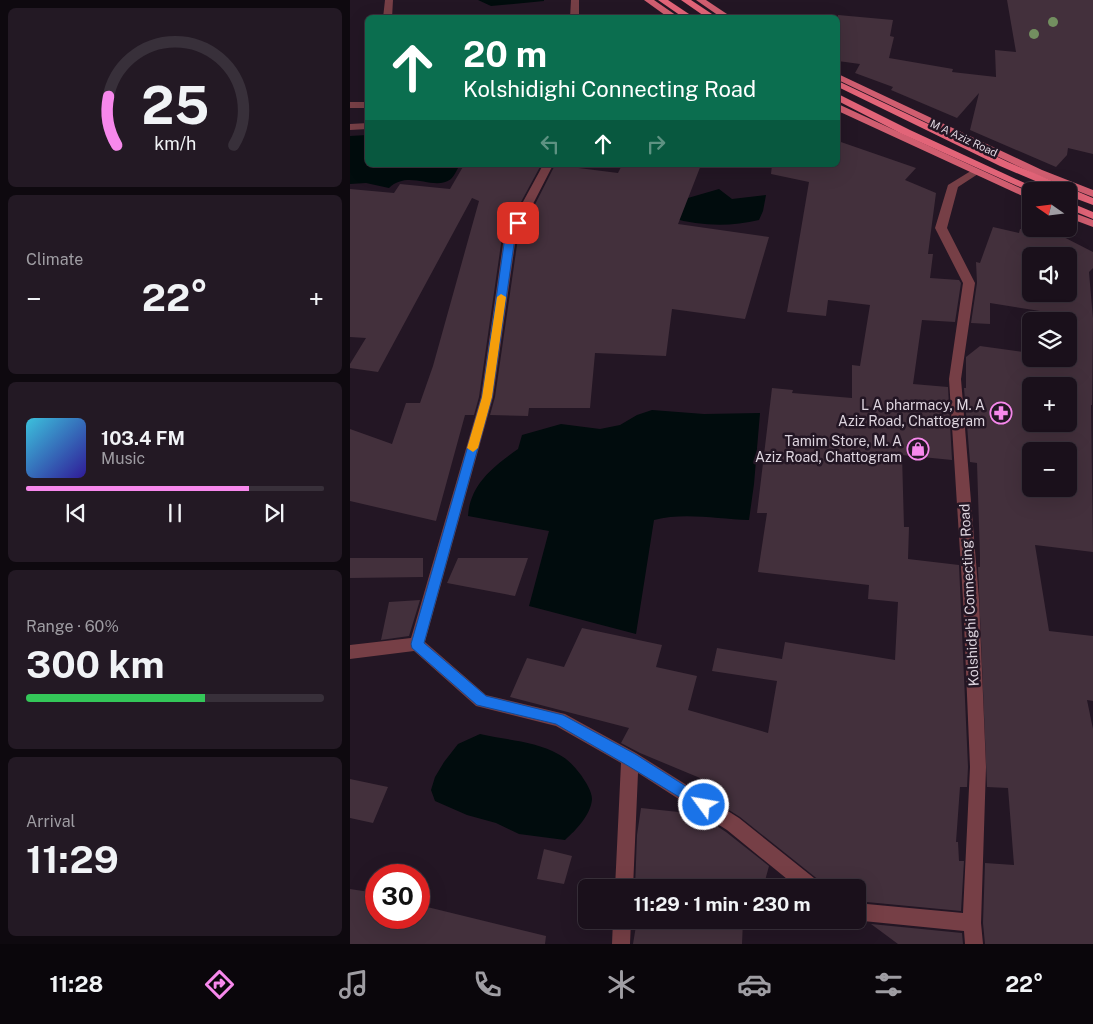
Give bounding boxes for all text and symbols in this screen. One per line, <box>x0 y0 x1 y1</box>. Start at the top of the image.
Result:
text: 20 m <box>463 34 547 75</box>
icon: ahead <box>380 35 445 100</box>
text: 25 <box>141 75 209 136</box>
text: Kolshidighi Connecting Road <box>463 76 756 102</box>
street label: M A Aziz Road <box>928 117 1000 159</box>
icon: left <box>536 130 564 158</box>
icon: ahead <box>589 130 617 158</box>
icon: right <box>642 130 670 158</box>
text: km/h <box>154 133 196 154</box>
north arrow <box>1022 182 1078 238</box>
map controls <box>1022 182 1077 497</box>
pin <box>497 202 539 244</box>
icon: arrive <box>504 209 532 237</box>
button: sound <box>1022 247 1077 302</box>
text: Climate <box>26 250 83 269</box>
text: 22° <box>142 275 208 320</box>
text: − <box>26 282 42 315</box>
text: + <box>308 282 324 315</box>
button: layers <box>1022 312 1077 367</box>
button: + <box>1022 377 1077 432</box>
place label: L A pharmacy, M. A Aziz Road, Chattogram <box>838 397 985 429</box>
pharmacy icon: L A pharmacy, M. A Aziz Road, Chattogram <box>989 401 1013 425</box>
text: 103.4 FM <box>101 427 185 449</box>
place label: Tamim Store, M. A Aziz Road, Chattogram <box>755 433 902 465</box>
shop icon: Tamim Store, M. A Aziz Road, Chattogram <box>906 437 930 461</box>
button: − <box>1022 442 1077 497</box>
text: Music <box>101 449 145 468</box>
icon: previous <box>62 499 90 527</box>
icon: pause <box>161 499 189 527</box>
icon: next <box>260 499 288 527</box>
street label: Kolshidghi Connecting Road <box>956 503 982 687</box>
text: Range · 60% <box>26 617 119 636</box>
text: 300 km <box>26 642 165 687</box>
position arrow <box>677 778 729 830</box>
text: Arrival <box>26 812 75 831</box>
text: 11:29 <box>26 837 119 882</box>
speed limit sign: 30 <box>365 864 430 929</box>
text: 11:29 · 1 min · 230 m <box>633 893 811 915</box>
icon: directions <box>202 967 237 1002</box>
icon: music <box>336 967 371 1002</box>
icon: phone <box>470 967 505 1002</box>
icon: climate <box>604 967 639 1002</box>
icon: car <box>737 967 772 1002</box>
icon: filters <box>871 967 906 1002</box>
text: 11:28 <box>49 971 103 997</box>
text: 22° <box>1005 971 1044 997</box>

